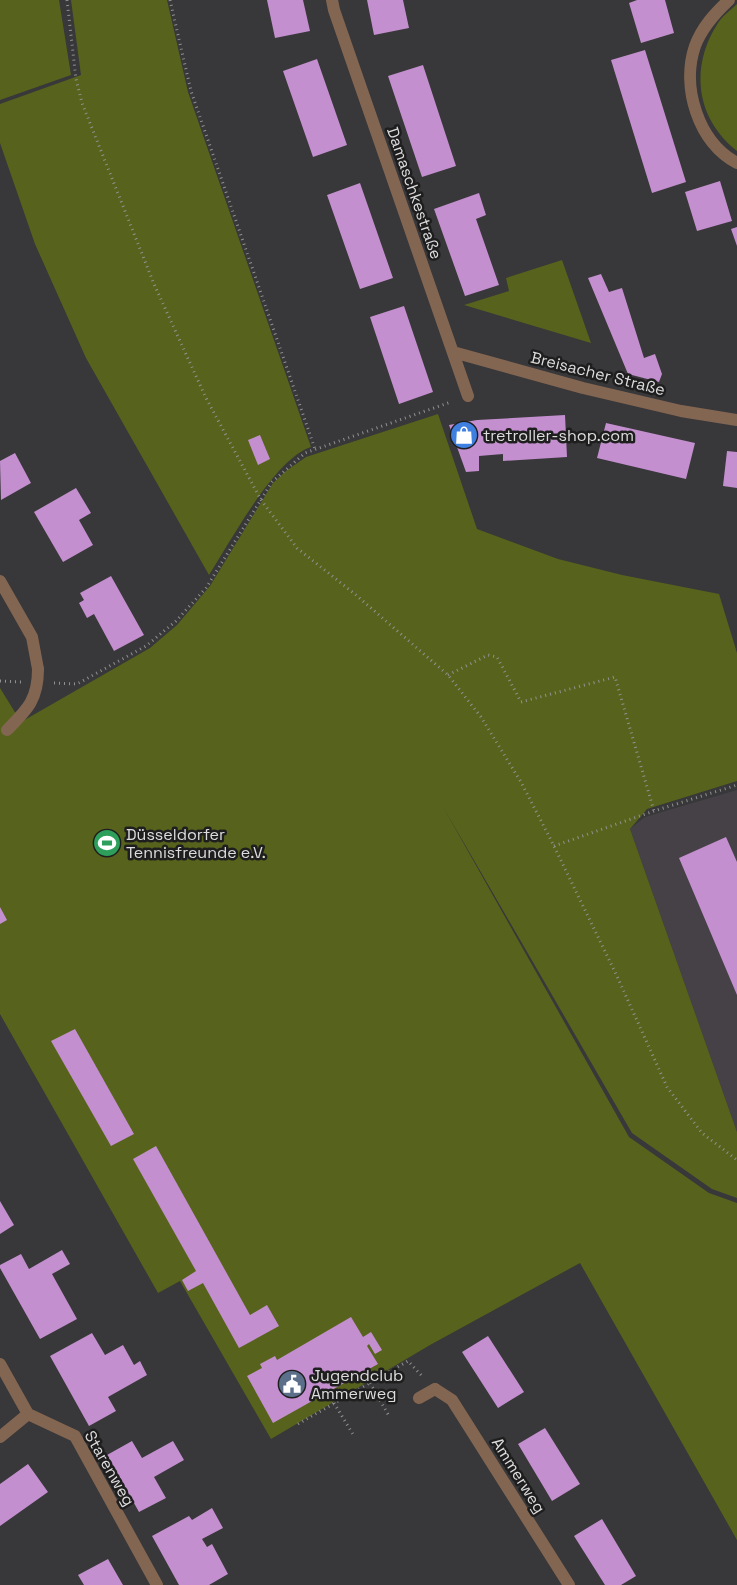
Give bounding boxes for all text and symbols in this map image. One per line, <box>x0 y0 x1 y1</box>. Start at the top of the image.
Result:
street label: Damaschkestraße <box>382 124 447 262</box>
street label: Breisacher Straße <box>529 347 667 400</box>
shop icon: tretroller-shop.com <box>449 420 479 450</box>
place label: tretroller-shop.com <box>483 425 634 446</box>
place label: Düsseldorfer Tennisfreunde e.V. <box>126 824 266 863</box>
sports icon: Düsseldorfer Tennisfreunde e.V. <box>92 828 122 858</box>
place label: Jugendclub Ammerweg <box>311 1365 403 1404</box>
public building icon: Jugendclub Ammerweg <box>277 1369 307 1399</box>
street label: Starenweg <box>80 1427 140 1510</box>
street label: Ammerweg <box>487 1433 550 1517</box>

